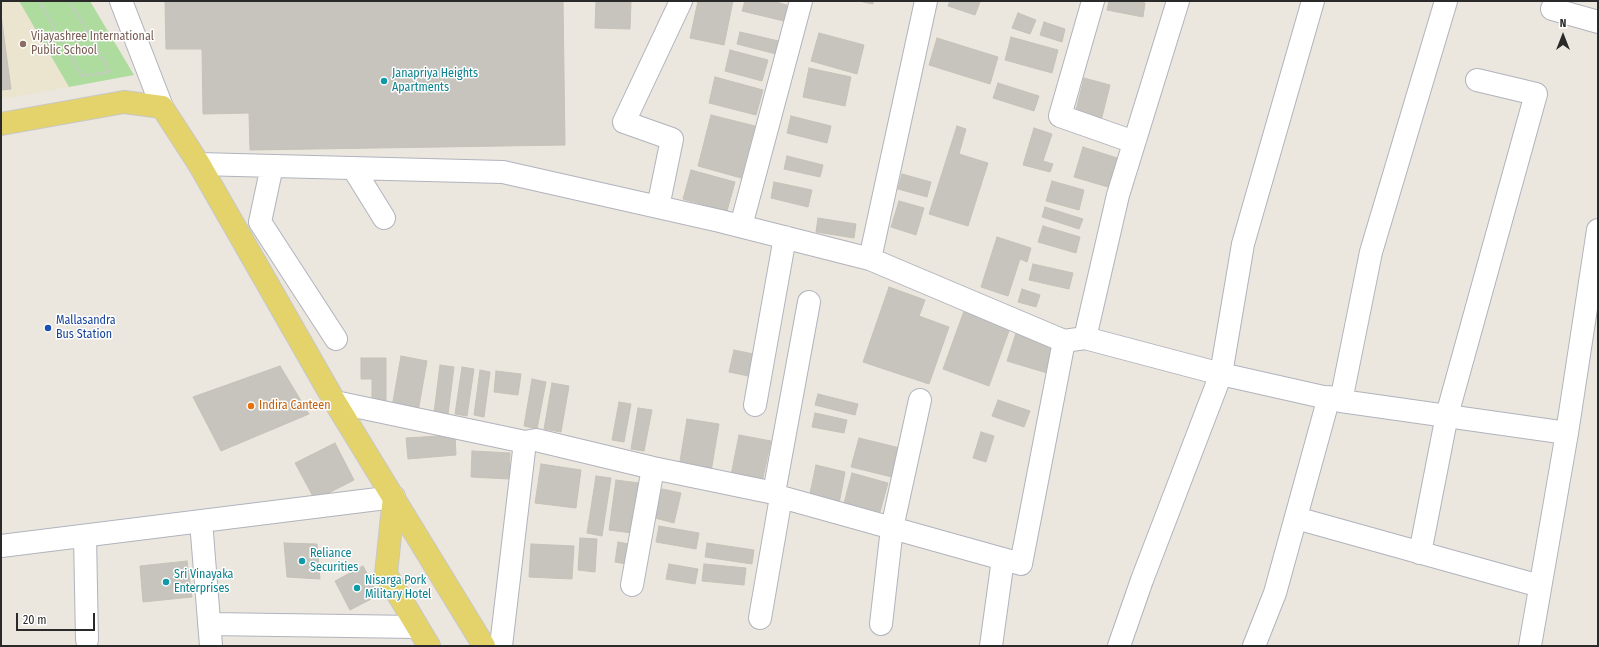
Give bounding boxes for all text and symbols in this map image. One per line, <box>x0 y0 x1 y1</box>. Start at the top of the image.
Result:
north arrow <box>1543 16 1583 56</box>
text: N <box>1560 17 1566 30</box>
place label: Vijayashree International Public School <box>31 30 154 58</box>
marker: Vijayashree International Public School <box>18 39 28 49</box>
place label: Janapriya Heights Apartments <box>392 67 478 95</box>
marker: Janapriya Heights Apartments <box>379 76 389 86</box>
place label: Mallasandra Bus Station <box>56 314 116 342</box>
marker: Mallasandra Bus Station <box>43 323 53 333</box>
place label: Indira Canteen <box>259 399 331 413</box>
marker: Indira Canteen <box>246 401 256 411</box>
place label: Reliance Securities <box>310 547 358 575</box>
marker: Reliance Securities <box>297 556 307 566</box>
place label: Sri Vinayaka Enterprises <box>174 568 233 596</box>
place label: Nisarga Pork Military Hotel <box>365 574 431 602</box>
marker: Sri Vinayaka Enterprises <box>161 577 171 587</box>
marker: Nisarga Pork Military Hotel <box>352 583 362 593</box>
scale bar <box>18 605 97 631</box>
text: 20 m <box>23 613 47 627</box>

